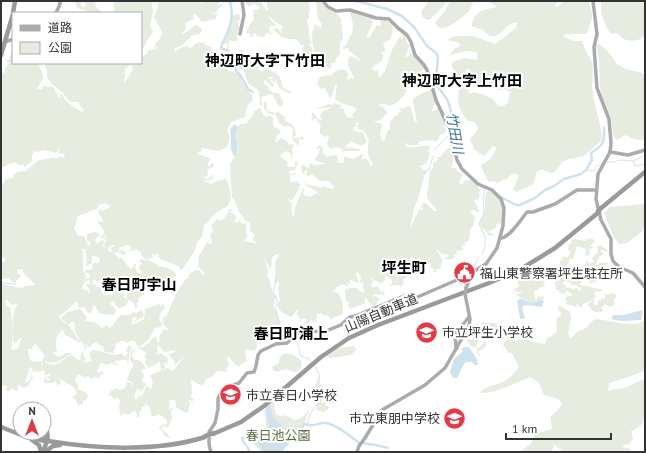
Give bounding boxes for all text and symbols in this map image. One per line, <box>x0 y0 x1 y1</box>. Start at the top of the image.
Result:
legend <box>12 12 142 64</box>
text: 道路 <box>48 20 72 35</box>
text: 公園 <box>48 40 72 55</box>
district label: 神辺町大字下竹田 <box>204 51 325 70</box>
district label: 神辺町大字上竹田 <box>401 71 522 90</box>
water label: 竹田川 <box>442 111 468 157</box>
district label: 坪生町 <box>381 258 427 277</box>
public building icon: 福山東警察署坪生駐在所 <box>452 260 478 286</box>
place label: 福山東警察署坪生駐在所 <box>480 265 623 282</box>
district label: 春日町宇山 <box>101 275 177 294</box>
street label: 山陽自動車道 <box>342 290 420 336</box>
school or university icon: 市立坪生小学校 <box>414 319 440 345</box>
district label: 春日町浦上 <box>253 324 329 343</box>
place label: 市立坪生小学校 <box>442 324 533 341</box>
school or university icon: 市立春日小学校 <box>218 382 244 408</box>
place label: 市立春日小学校 <box>246 387 337 404</box>
north arrow <box>12 401 52 441</box>
text: N <box>28 404 36 418</box>
school or university icon: 市立東朋中学校 <box>442 405 468 431</box>
place label: 市立東朋中学校 <box>349 410 440 427</box>
scale bar <box>506 415 611 441</box>
text: 1 km <box>512 421 537 436</box>
park label: 春日池公園 <box>245 427 311 444</box>

